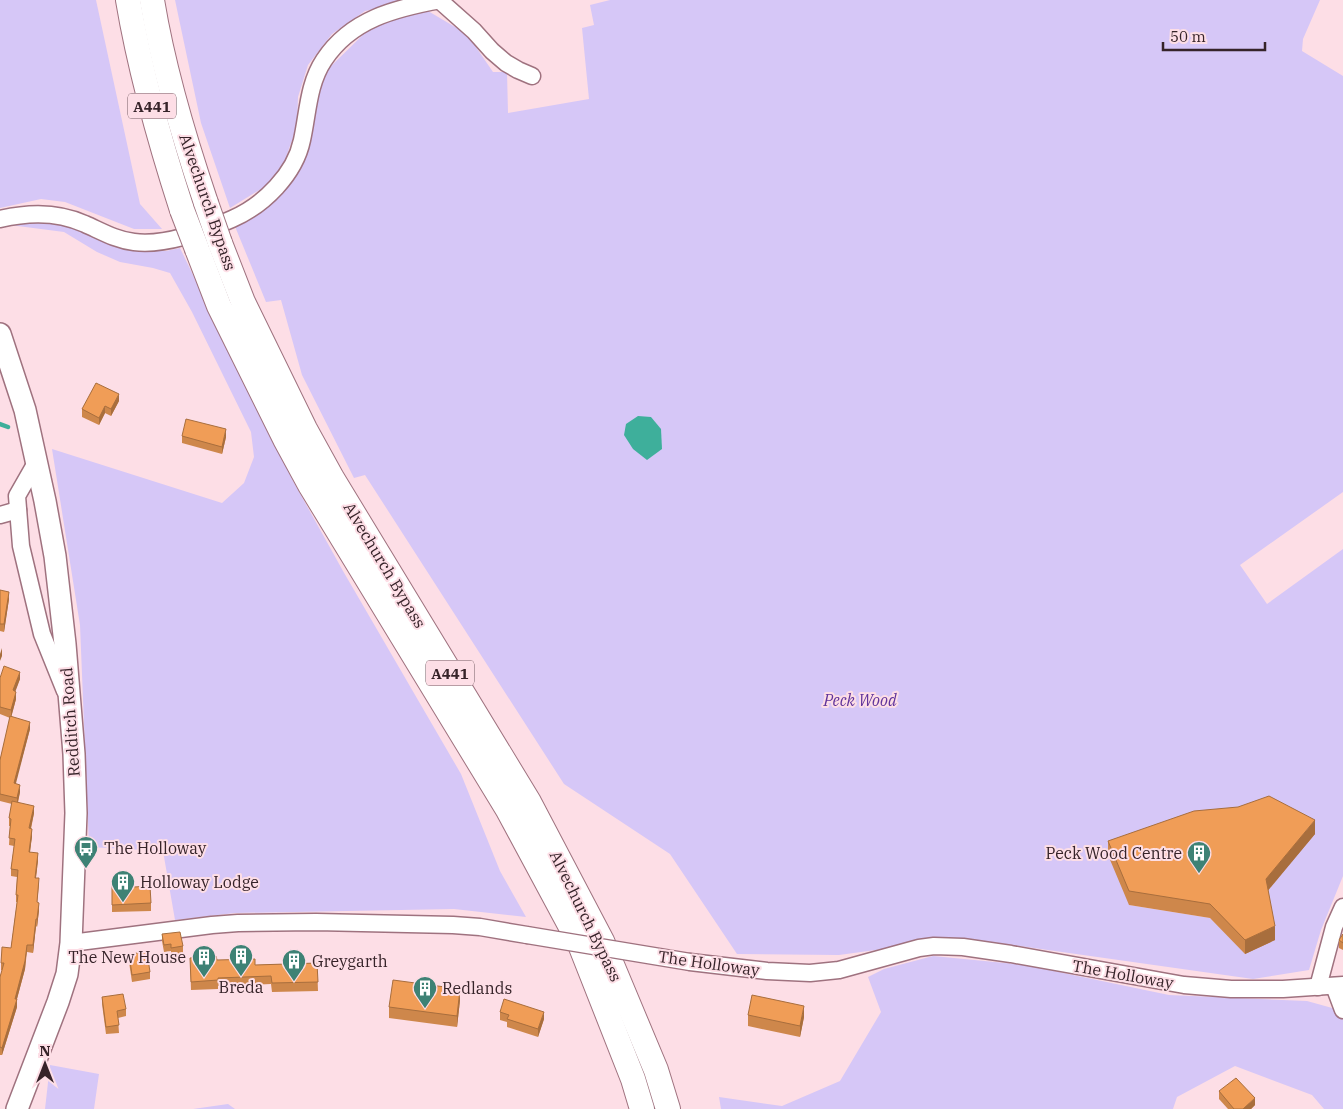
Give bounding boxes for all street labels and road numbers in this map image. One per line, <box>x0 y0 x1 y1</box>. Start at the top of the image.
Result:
road number: A441 <box>128 94 176 118</box>
street label: Alvechurch Bypass <box>175 131 241 273</box>
street label: Alvechurch Bypass <box>340 498 430 632</box>
road number: A441 <box>426 660 474 686</box>
street label: Redditch Road <box>56 666 84 777</box>
street label: Alvechurch Bypass <box>546 847 626 985</box>
street label: The Holloway <box>657 946 761 980</box>
street label: The Holloway <box>1071 955 1176 993</box>

